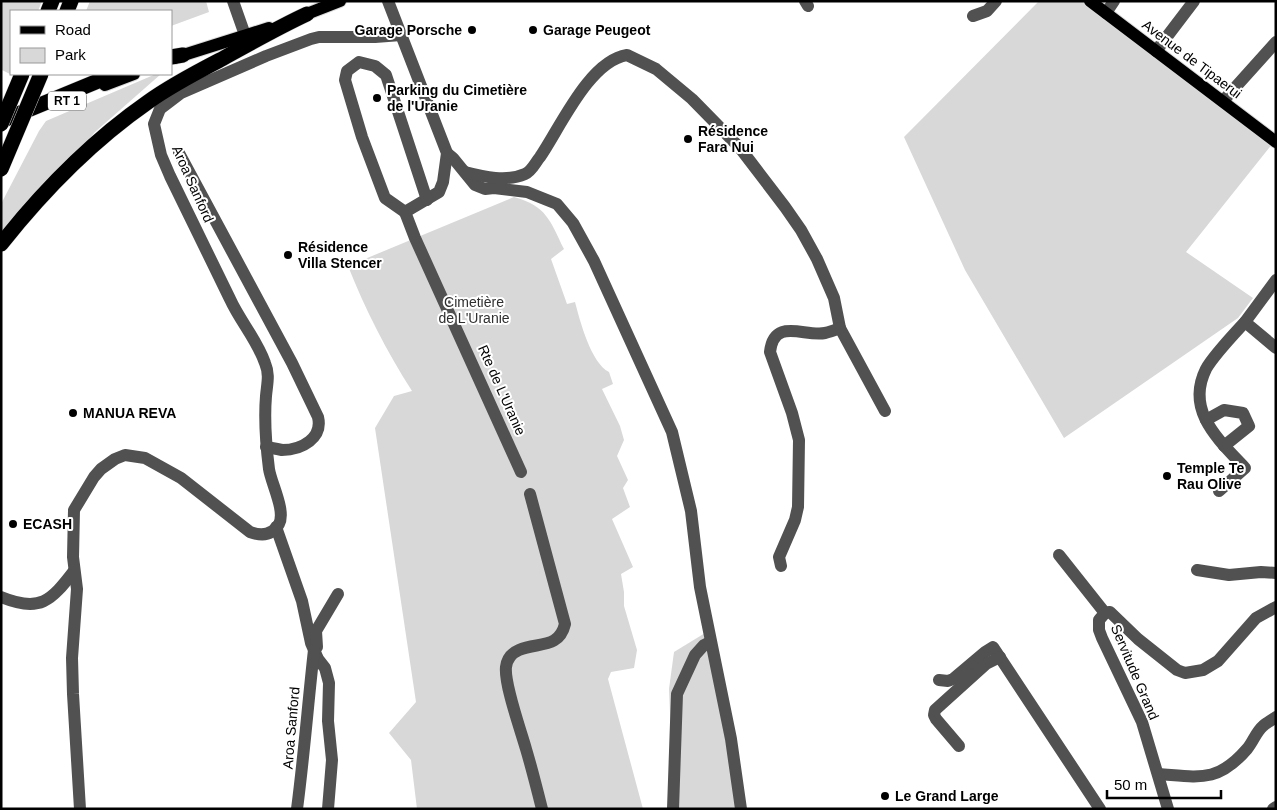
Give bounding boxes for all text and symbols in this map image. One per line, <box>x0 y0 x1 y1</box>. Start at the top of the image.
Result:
legend <box>10 10 172 75</box>
street label: Avenue de Tipaerui <box>1139 16 1245 102</box>
text: Road <box>55 21 91 38</box>
place label: Garage Porsche <box>355 22 462 38</box>
place label: Garage Peugeot <box>543 22 651 38</box>
marker: Garage Porsche <box>466 24 478 36</box>
marker: Garage Peugeot <box>527 24 539 36</box>
text: Park <box>55 46 86 63</box>
place label: Parking du Cimetière de l'Uranie <box>387 82 527 114</box>
road number: RT 1 <box>48 92 86 110</box>
marker: Parking du Cimetière de l'Uranie <box>371 92 383 104</box>
place label: Résidence Fara Nui <box>698 123 768 155</box>
marker: Résidence Fara Nui <box>682 133 694 145</box>
street label: Aroa Sanford <box>169 143 217 225</box>
place label: Résidence Villa Stencer <box>298 239 382 271</box>
marker: Résidence Villa Stencer <box>282 249 294 261</box>
park label: Cimetière de L'Uranie <box>438 294 510 326</box>
street label: Rte de L'Uranie <box>475 343 529 438</box>
place label: MANUA REVA <box>83 405 176 421</box>
marker: MANUA REVA <box>67 407 79 419</box>
place label: Temple Te Rau Olive <box>1177 460 1244 492</box>
marker: Temple Te Rau Olive <box>1161 470 1173 482</box>
place label: ECASH <box>23 516 72 532</box>
marker: ECASH <box>7 518 19 530</box>
street label: Servitude Grand <box>1108 622 1162 722</box>
street label: Aroa Sanford <box>279 686 303 770</box>
scale bar <box>1107 768 1221 800</box>
text: 50 m <box>1114 776 1147 793</box>
place label: Le Grand Large <box>895 788 999 804</box>
marker: Le Grand Large <box>879 790 891 802</box>

